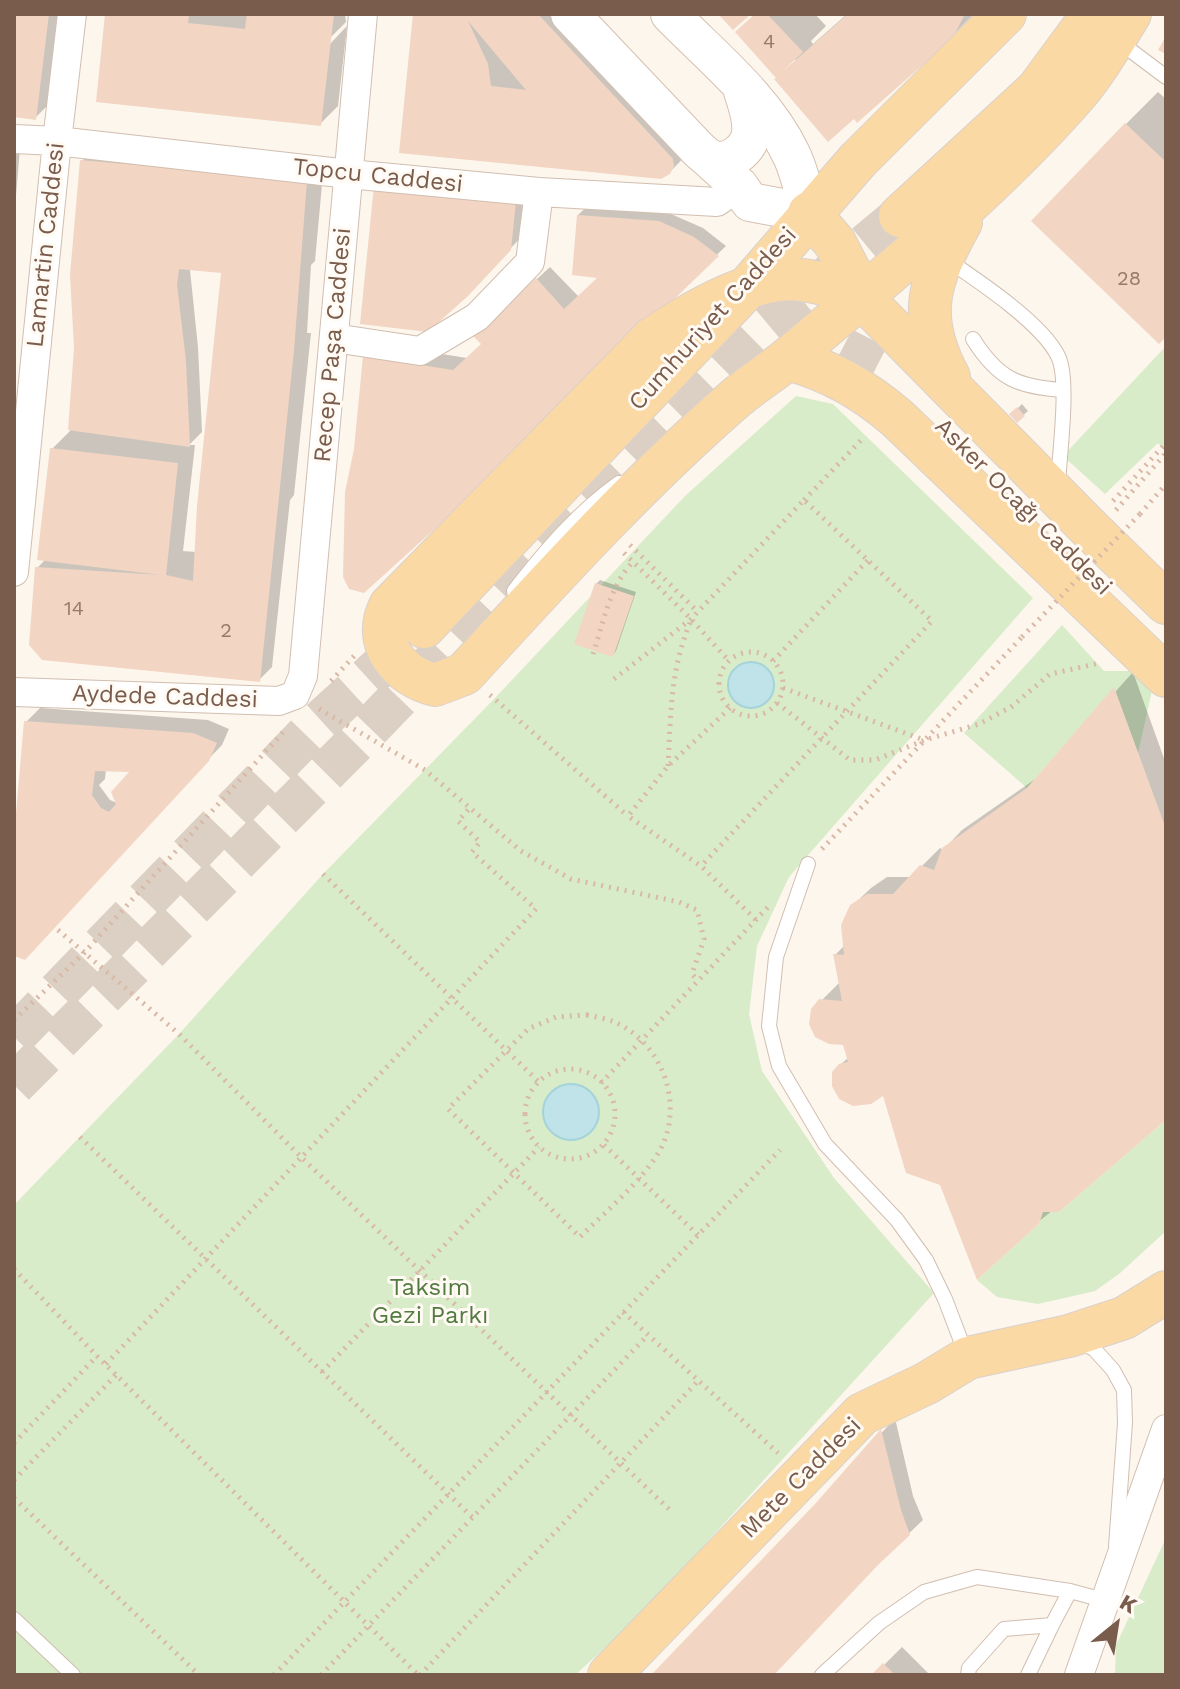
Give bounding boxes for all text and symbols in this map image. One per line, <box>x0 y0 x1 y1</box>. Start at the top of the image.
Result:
house number: 4 <box>763 30 775 54</box>
street label: Lamartin Caddesi <box>21 141 71 349</box>
street label: Topcu Caddesi <box>292 153 464 199</box>
street label: Cumhuriyet Caddesi <box>623 221 803 417</box>
street label: Recep Paşa Caddesi <box>308 226 358 464</box>
house number: 28 <box>1117 267 1141 291</box>
street label: Asker Ocağı Caddesi <box>928 412 1118 602</box>
house number: 14 <box>64 597 84 621</box>
house number: 2 <box>220 619 232 643</box>
street label: Aydede Caddesi <box>72 679 258 715</box>
park label: Taksim Gezi Parkı <box>372 1274 488 1330</box>
street label: Mete Caddesi <box>735 1412 867 1544</box>
north arrow <box>1076 1585 1156 1665</box>
text: K <box>1115 1589 1141 1618</box>

